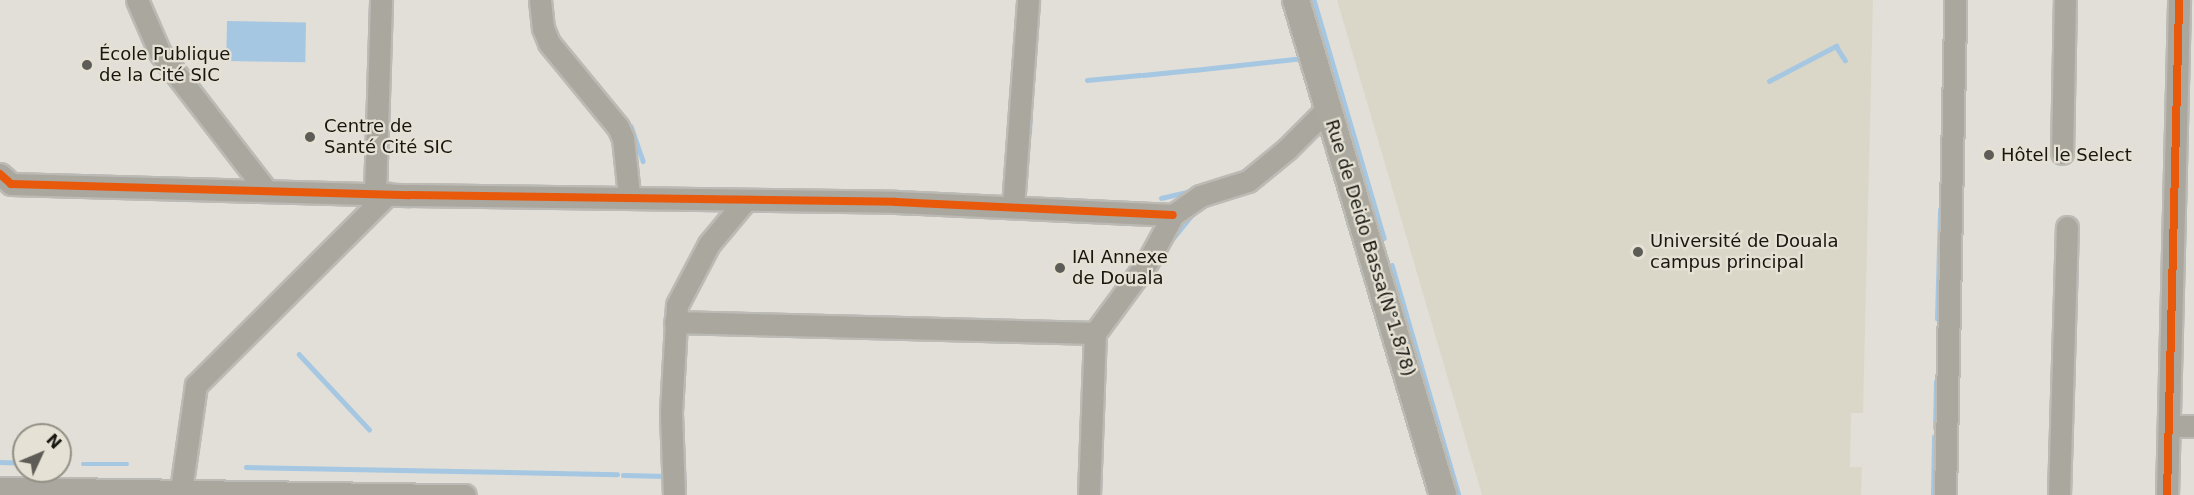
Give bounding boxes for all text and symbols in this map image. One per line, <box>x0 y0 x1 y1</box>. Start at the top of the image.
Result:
place label: École Publique de la Cité SIC <box>99 44 230 86</box>
marker: École Publique de la Cité SIC <box>80 58 94 72</box>
place label: Centre de Santé Cité SIC <box>324 116 452 158</box>
street label: Rue de Deido Bassa(N°1.878) <box>1321 117 1419 379</box>
marker: Centre de Santé Cité SIC <box>301 128 319 146</box>
place label: Hôtel le Select <box>2001 144 2132 166</box>
marker: Hôtel le Select <box>1982 148 1996 162</box>
place label: Université de Douala campus principal <box>1650 231 1839 274</box>
marker: Université de Douala campus principal <box>1631 245 1645 259</box>
place label: IAI Annexe de Douala <box>1072 247 1168 290</box>
marker: IAI Annexe de Douala <box>1053 261 1067 275</box>
north arrow <box>12 423 72 483</box>
text: N <box>42 430 65 453</box>

